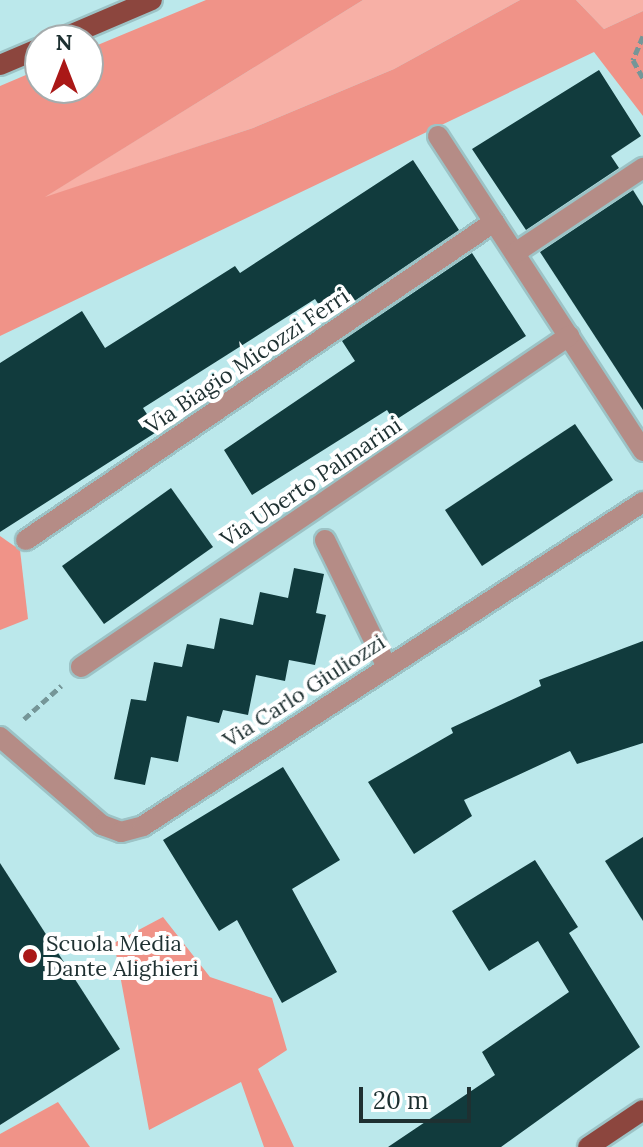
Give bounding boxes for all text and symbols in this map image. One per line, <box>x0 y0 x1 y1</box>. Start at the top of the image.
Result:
north arrow <box>24 24 104 104</box>
text: N <box>55 28 73 56</box>
street label: Via Biagio Micozzi Ferri <box>140 283 354 439</box>
street label: Via Uberto Palmarini <box>216 412 406 552</box>
street label: Via Carlo Giuliozzi <box>218 629 390 753</box>
place label: Scuola Media Dante Alighieri <box>46 930 199 982</box>
marker: Scuola Media Dante Alighieri <box>21 947 39 965</box>
scale bar <box>363 1071 475 1121</box>
text: 20 m <box>373 1085 429 1116</box>

